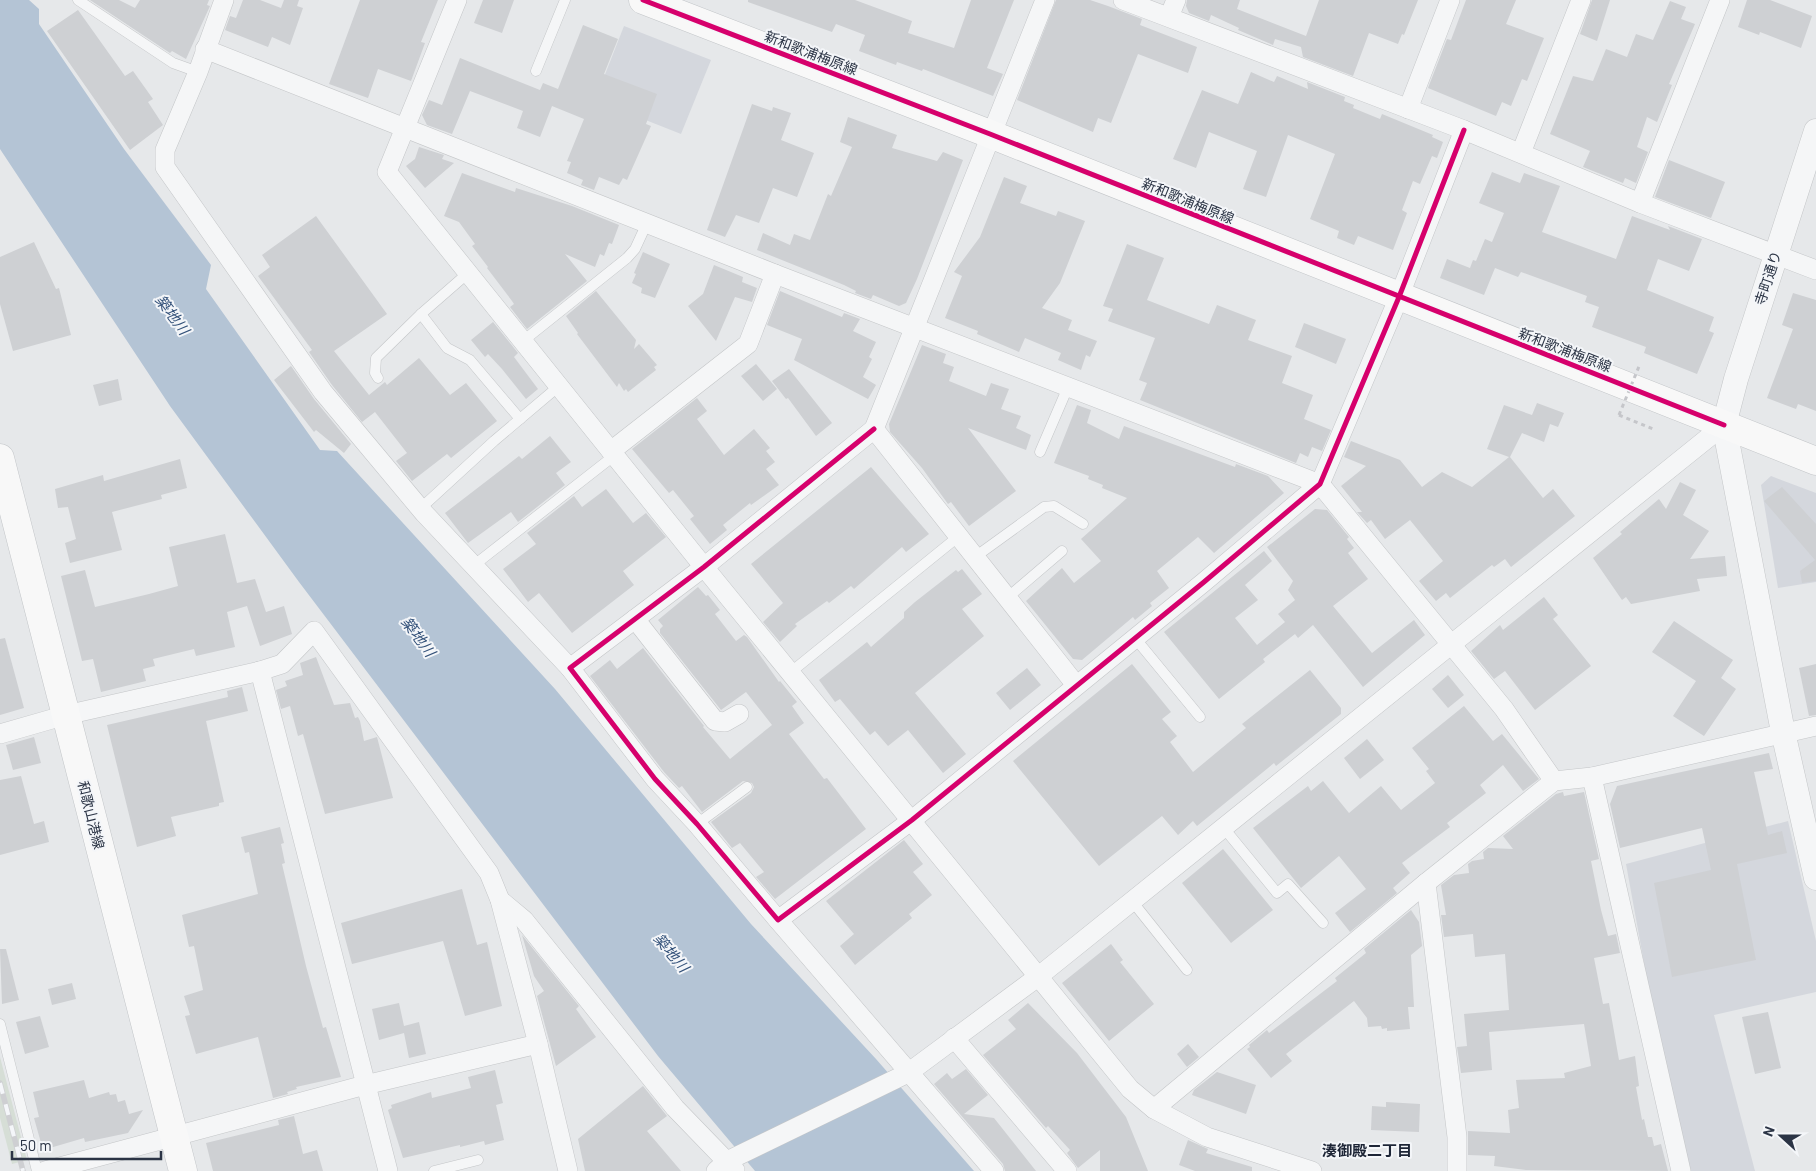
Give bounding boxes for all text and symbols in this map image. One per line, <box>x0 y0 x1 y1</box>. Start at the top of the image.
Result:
street label: 新和歌浦梅原線 <box>762 27 860 78</box>
street label: 新和歌浦梅原線 <box>1140 174 1237 227</box>
street label: 寺町通り <box>1751 249 1784 307</box>
water label: 築地川 <box>152 291 195 339</box>
street label: 新和歌浦梅原線 <box>1516 324 1614 375</box>
water label: 築地川 <box>398 613 441 661</box>
street label: 和歌山港線 <box>75 779 108 851</box>
water label: 築地川 <box>650 929 694 977</box>
north arrow <box>1756 1111 1806 1161</box>
text: N <box>1759 1124 1778 1139</box>
scale bar <box>12 1128 161 1160</box>
text: 50 m <box>20 1136 52 1154</box>
district label: 湊御殿二丁目 <box>1322 1141 1412 1159</box>

